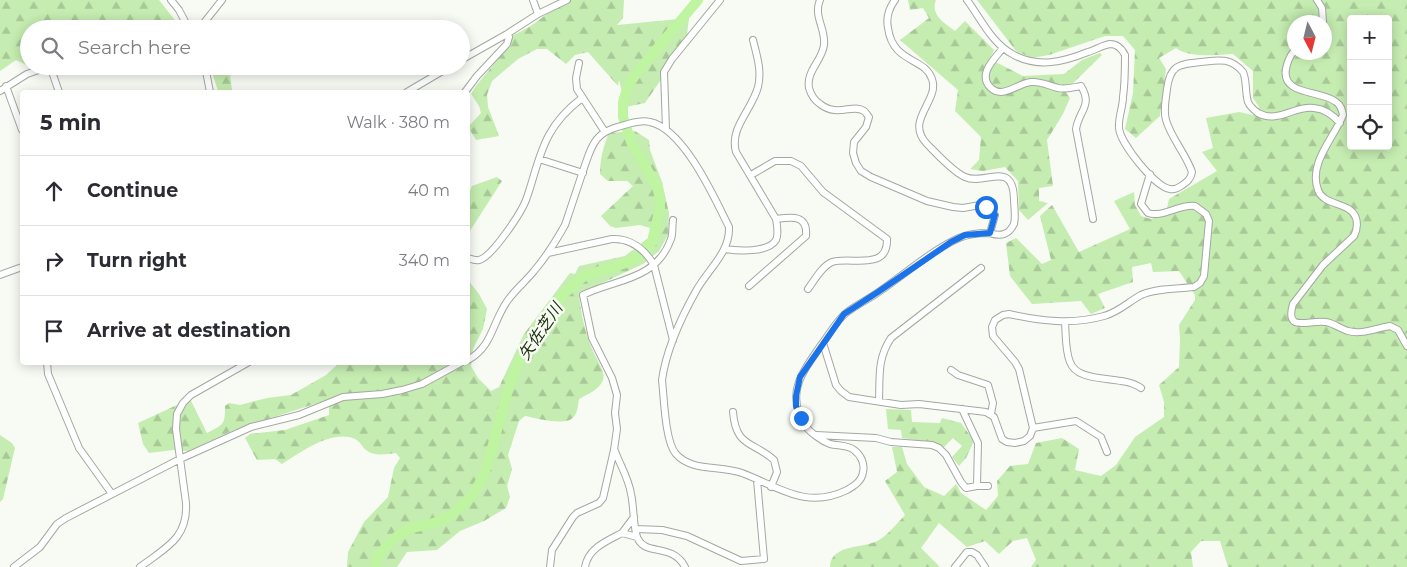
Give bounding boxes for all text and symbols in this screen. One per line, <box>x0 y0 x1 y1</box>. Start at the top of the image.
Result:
north arrow <box>1287 15 1332 60</box>
map controls <box>1347 15 1392 150</box>
button: + <box>1347 15 1392 60</box>
search box <box>20 20 470 75</box>
icon: search <box>38 34 66 62</box>
text: Search here <box>78 36 191 59</box>
button: − <box>1347 60 1392 105</box>
button: locate <box>1347 105 1392 150</box>
text: 5 min <box>40 110 101 135</box>
text: Walk · 380 m <box>346 113 450 132</box>
icon: ahead <box>40 177 68 205</box>
text: Continue <box>87 179 178 202</box>
text: 40 m <box>408 181 450 200</box>
route start <box>975 196 998 219</box>
icon: right <box>40 247 68 275</box>
text: Turn right <box>87 249 187 272</box>
text: 340 m <box>399 251 450 270</box>
water label: 矢佐芝川 <box>515 298 567 363</box>
icon: arrive <box>40 317 68 345</box>
text: Arrive at destination <box>87 319 291 342</box>
route end <box>790 407 813 430</box>

